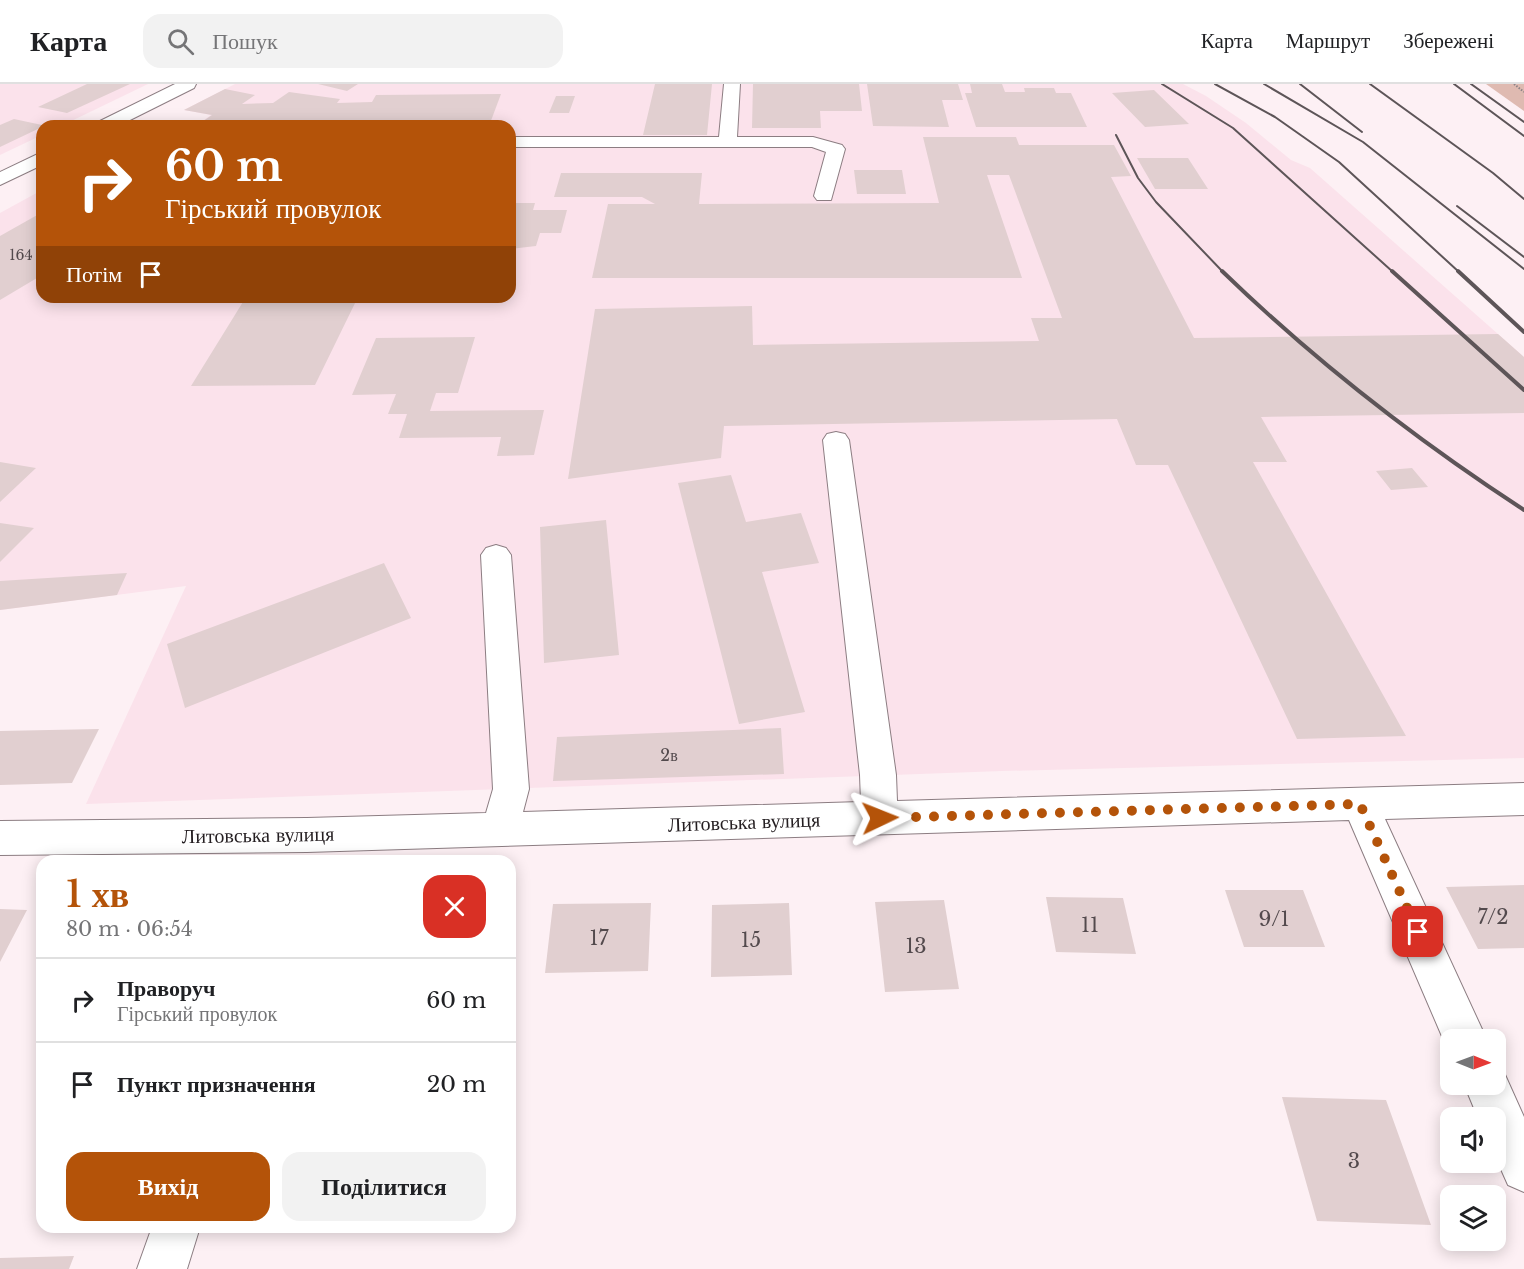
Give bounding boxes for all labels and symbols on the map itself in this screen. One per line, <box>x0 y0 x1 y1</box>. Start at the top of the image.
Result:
house number: 164 <box>9 246 33 264</box>
house number: 2в <box>660 745 678 765</box>
position arrow <box>848 786 912 850</box>
street label: Литовська вулиця <box>667 807 821 837</box>
street label: Литовська вулиця <box>182 822 334 848</box>
house number: 7/2 <box>1477 905 1509 929</box>
pin <box>1392 906 1443 957</box>
house number: 9/1 <box>1259 907 1289 931</box>
house number: 11 <box>1081 913 1099 937</box>
house number: 17 <box>590 926 609 950</box>
house number: 15 <box>741 928 761 952</box>
house number: 13 <box>905 934 927 958</box>
north arrow <box>1440 1029 1506 1095</box>
house number: 3 <box>1348 1149 1360 1173</box>

